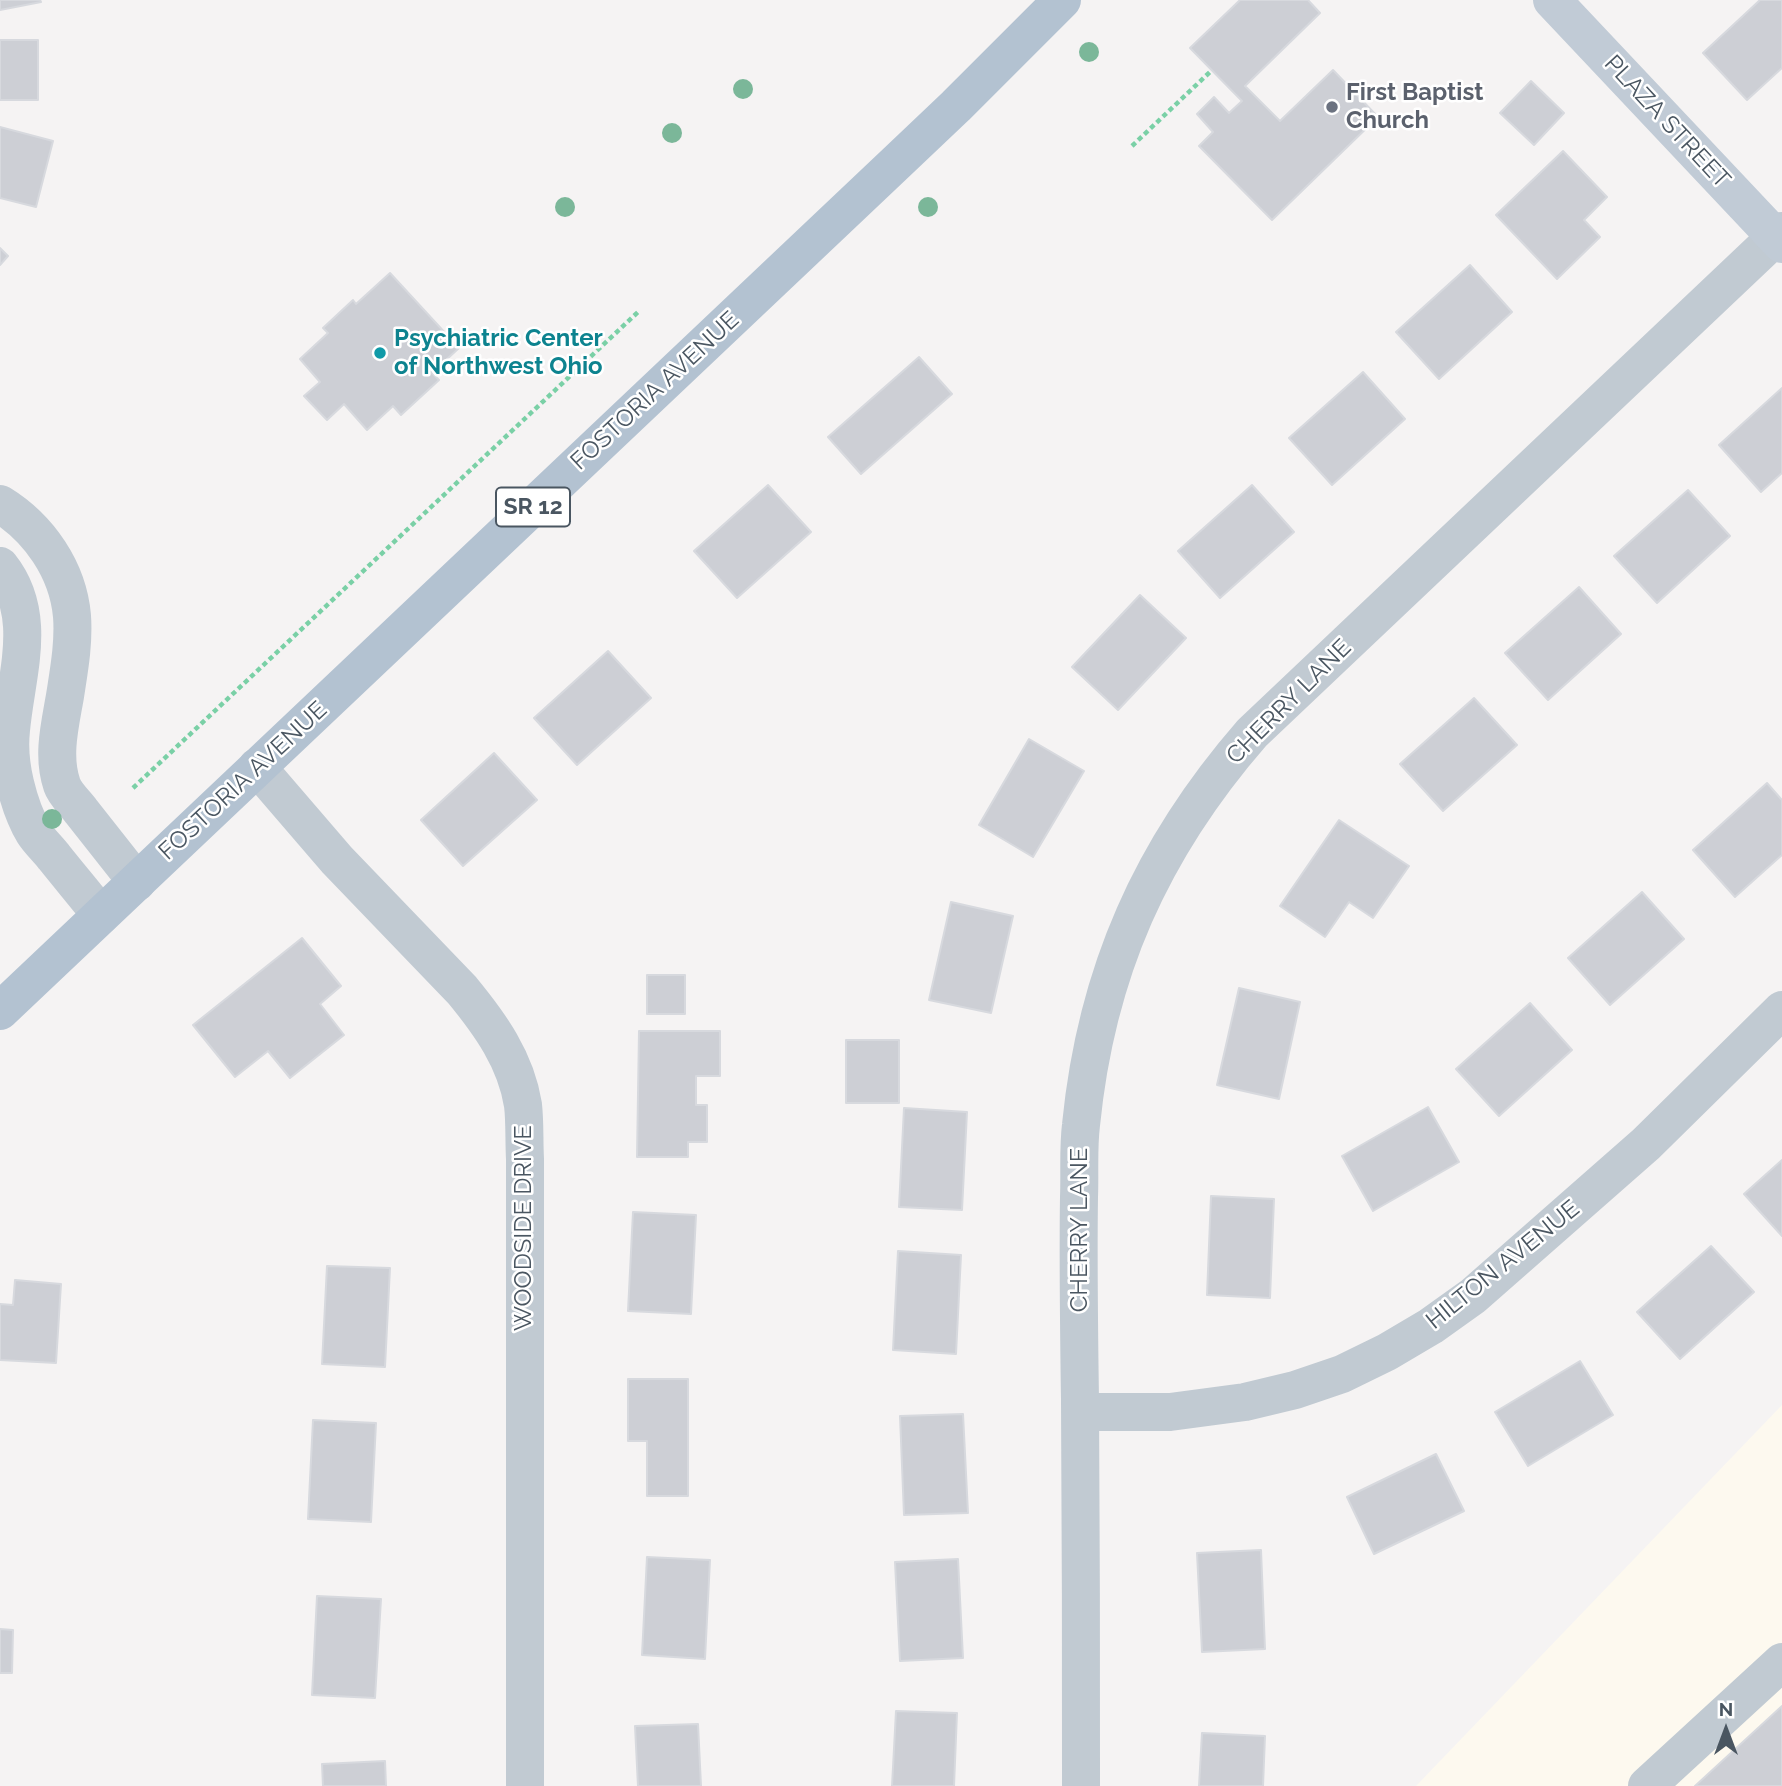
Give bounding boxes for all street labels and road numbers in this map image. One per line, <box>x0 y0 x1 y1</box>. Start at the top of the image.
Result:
street label: PLAZA STREET <box>1598 50 1736 194</box>
street label: FOSTORIA AVENUE <box>565 306 745 476</box>
road number: SR 12 <box>496 488 570 526</box>
street label: CHERRY LANE <box>1221 634 1357 770</box>
street label: FOSTORIA AVENUE <box>153 696 333 866</box>
street label: WOODSIDE DRIVE <box>510 1125 538 1331</box>
street label: CHERRY LANE <box>1066 1148 1094 1312</box>
street label: HILTON AVENUE <box>1421 1194 1585 1336</box>

